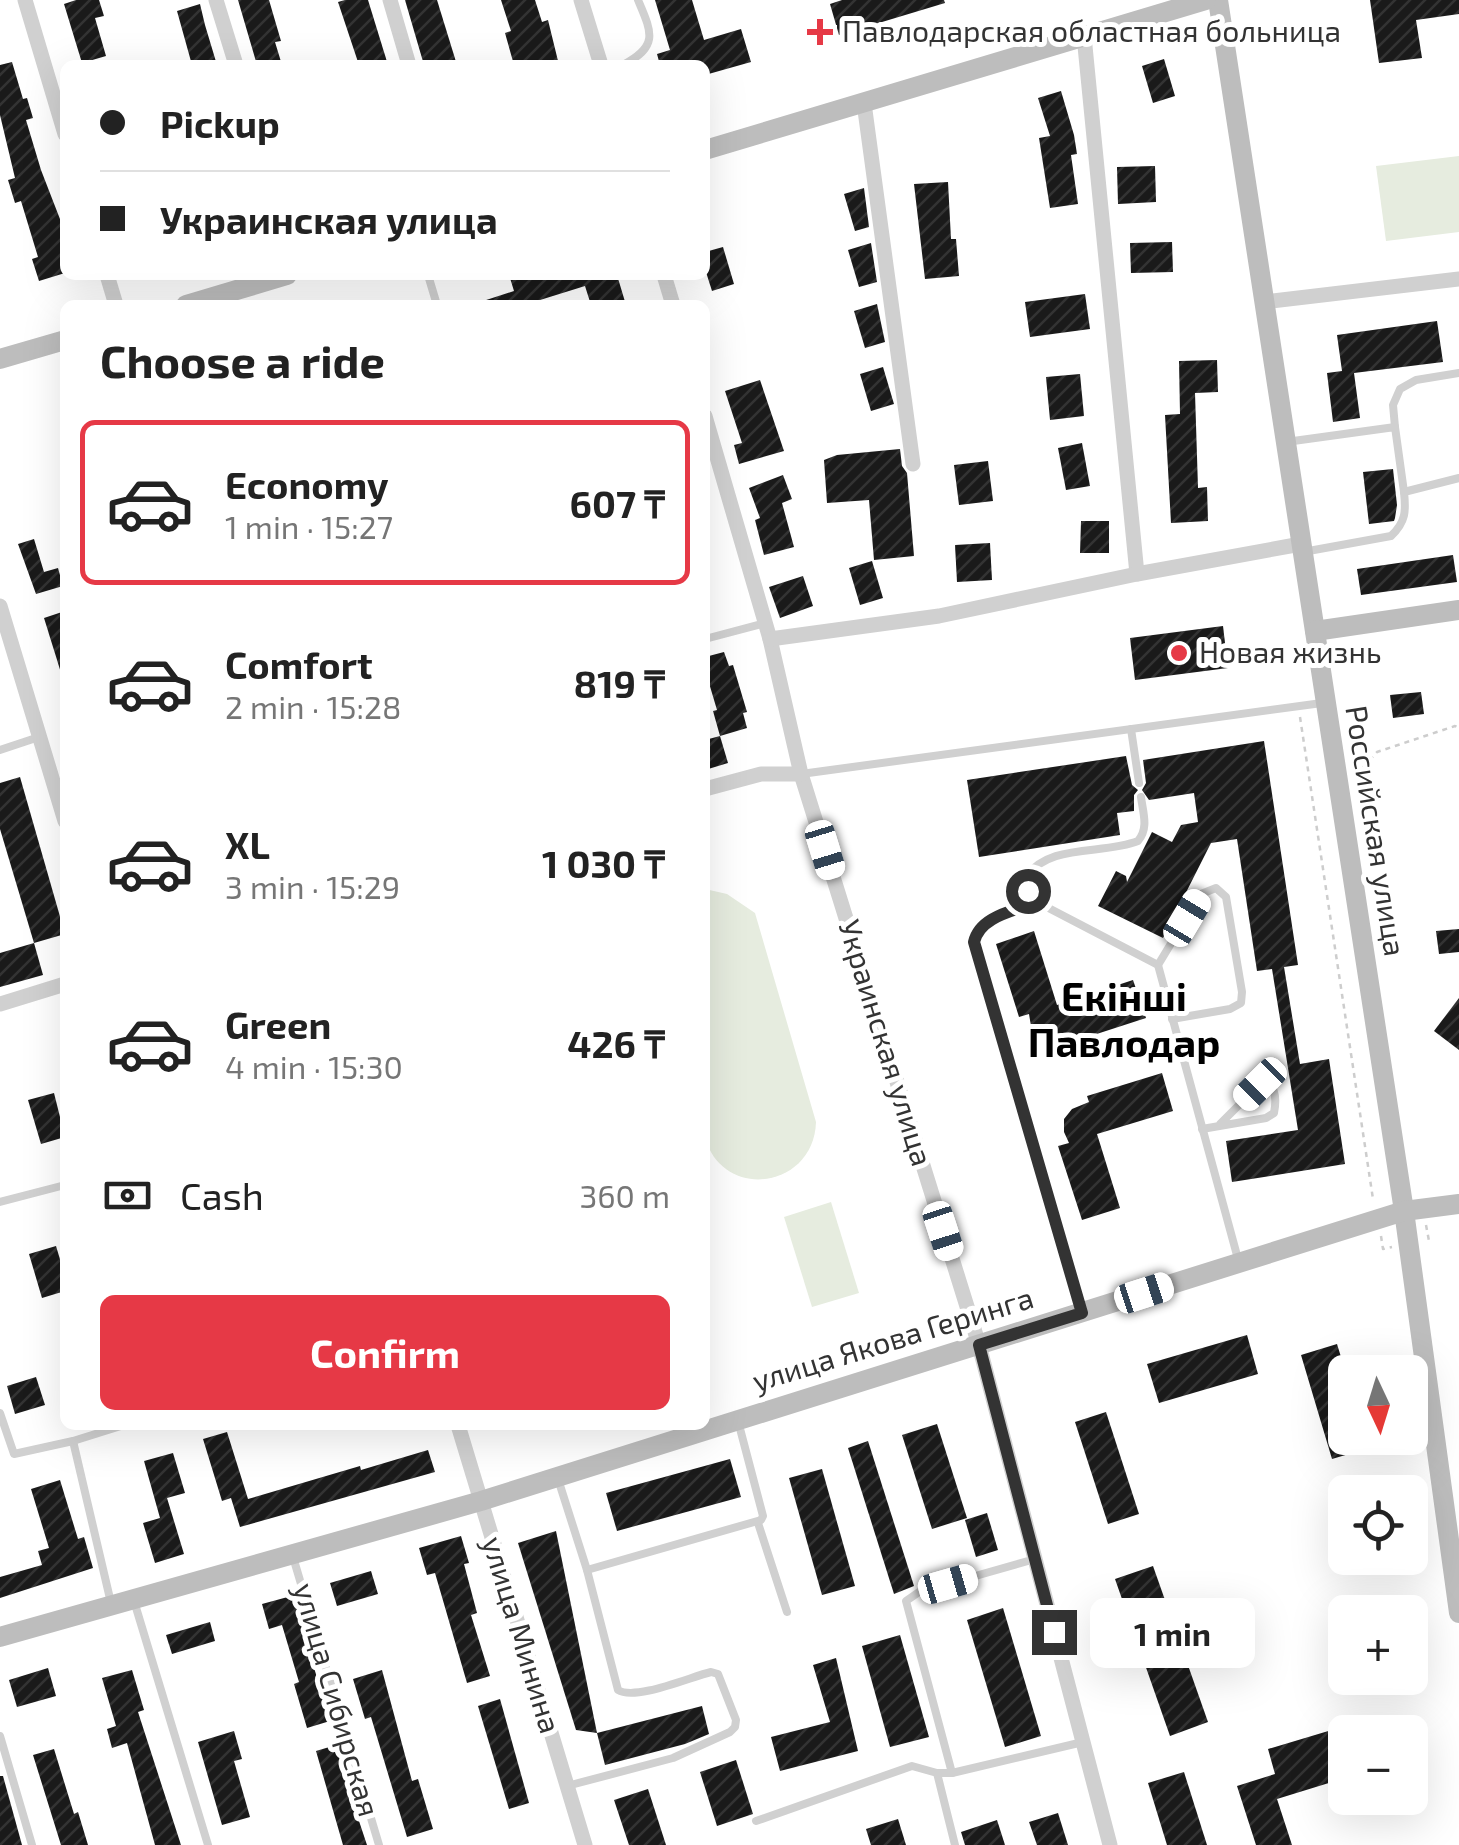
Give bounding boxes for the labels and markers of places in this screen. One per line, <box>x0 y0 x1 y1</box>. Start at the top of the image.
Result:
place label: Павлодарская областная больница <box>842 12 1341 48</box>
marker: Павлодарская областная больница <box>807 19 833 45</box>
place label: Новая жизнь <box>1199 633 1381 669</box>
marker: Новая жизнь <box>1168 642 1190 664</box>

